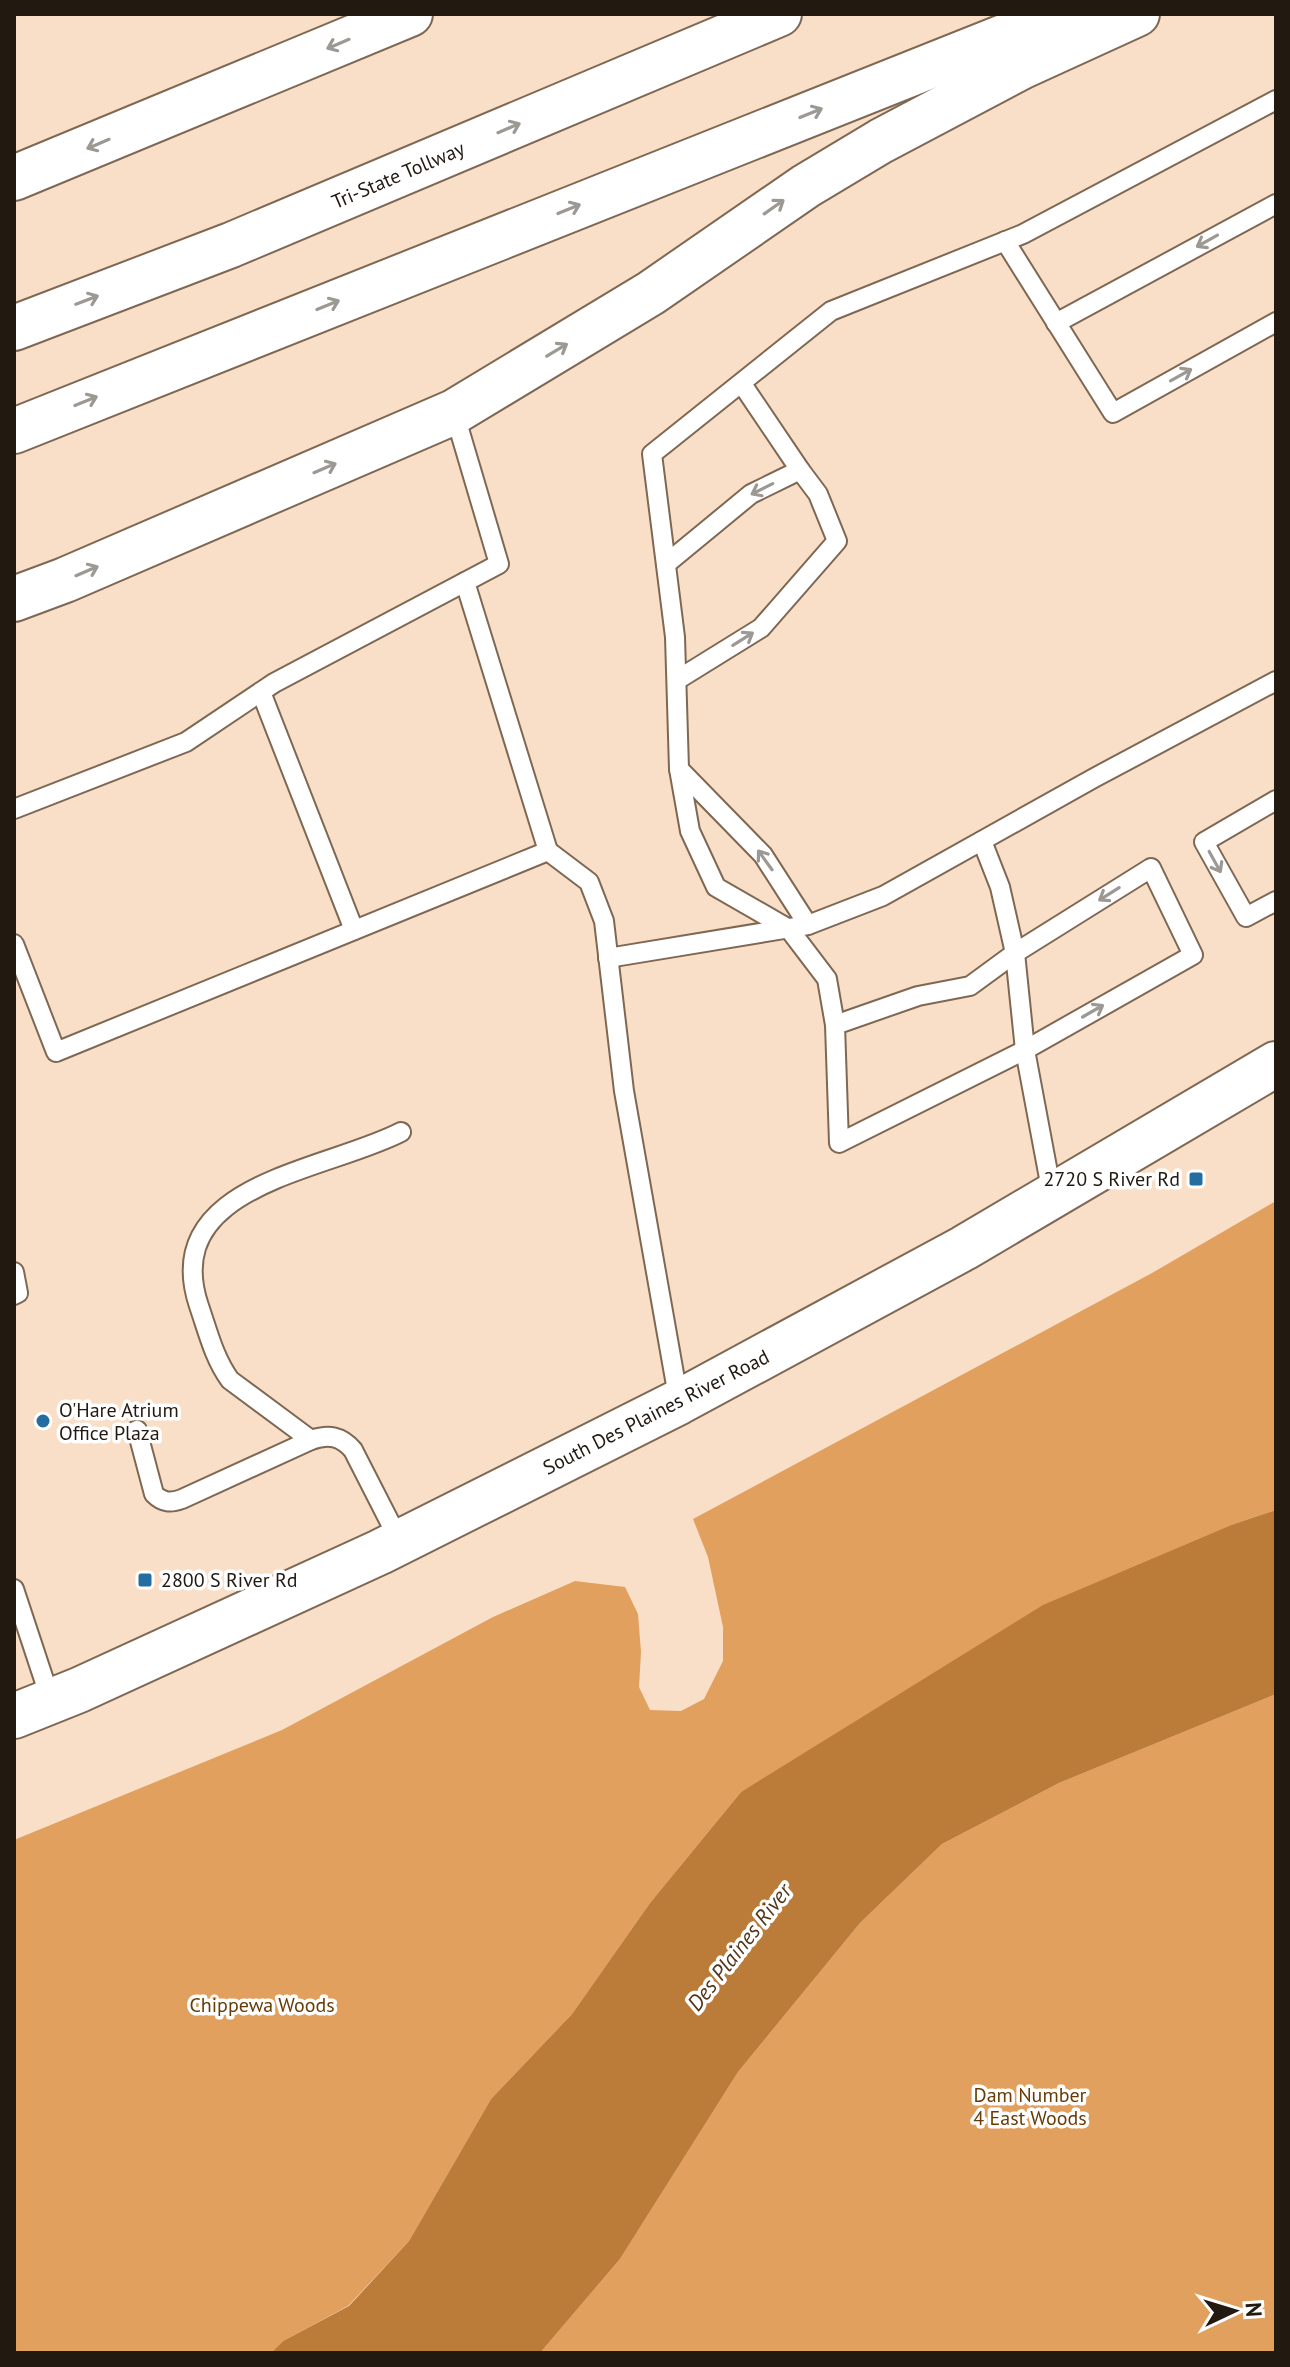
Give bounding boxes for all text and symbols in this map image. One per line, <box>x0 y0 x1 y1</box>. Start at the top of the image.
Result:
one-way arrow <box>326 38 351 52</box>
one-way arrow <box>798 105 823 119</box>
one-way arrow <box>496 119 521 134</box>
street label: Tri-State Tollway <box>328 135 469 215</box>
one-way arrow <box>86 137 111 152</box>
one-way arrow <box>762 199 784 216</box>
one-way arrow <box>556 201 581 215</box>
one-way arrow <box>1196 234 1220 250</box>
one-way arrow <box>74 292 99 306</box>
one-way arrow <box>315 297 340 311</box>
one-way arrow <box>545 342 568 358</box>
one-way arrow <box>1169 367 1192 383</box>
one-way arrow <box>73 393 98 408</box>
one-way arrow <box>313 459 337 474</box>
one-way arrow <box>750 482 774 498</box>
one-way arrow <box>74 562 99 577</box>
one-way arrow <box>731 630 754 646</box>
one-way arrow <box>757 850 774 871</box>
one-way arrow <box>1208 850 1224 873</box>
one-way arrow <box>1098 887 1121 903</box>
one-way arrow <box>1081 1003 1104 1019</box>
place label: 2720 S River Rd <box>1043 1166 1180 1192</box>
marker: 2720 S River Rd <box>1187 1170 1205 1188</box>
street label: South Des Plaines River Road <box>538 1344 774 1480</box>
place label: O'Hare Atrium Office Plaza <box>59 1397 179 1446</box>
marker: O'Hare Atrium Office Plaza <box>34 1412 52 1430</box>
place label: 2800 S River Rd <box>161 1567 298 1593</box>
marker: 2800 S River Rd <box>136 1571 154 1589</box>
water label: Des Plaines River <box>681 1876 798 2016</box>
park label: Chippewa Woods <box>189 1992 335 2018</box>
park label: Dam Number 4 East Woods <box>973 2082 1087 2131</box>
north arrow <box>1194 2271 1274 2351</box>
text: N <box>1239 2301 1268 2318</box>

